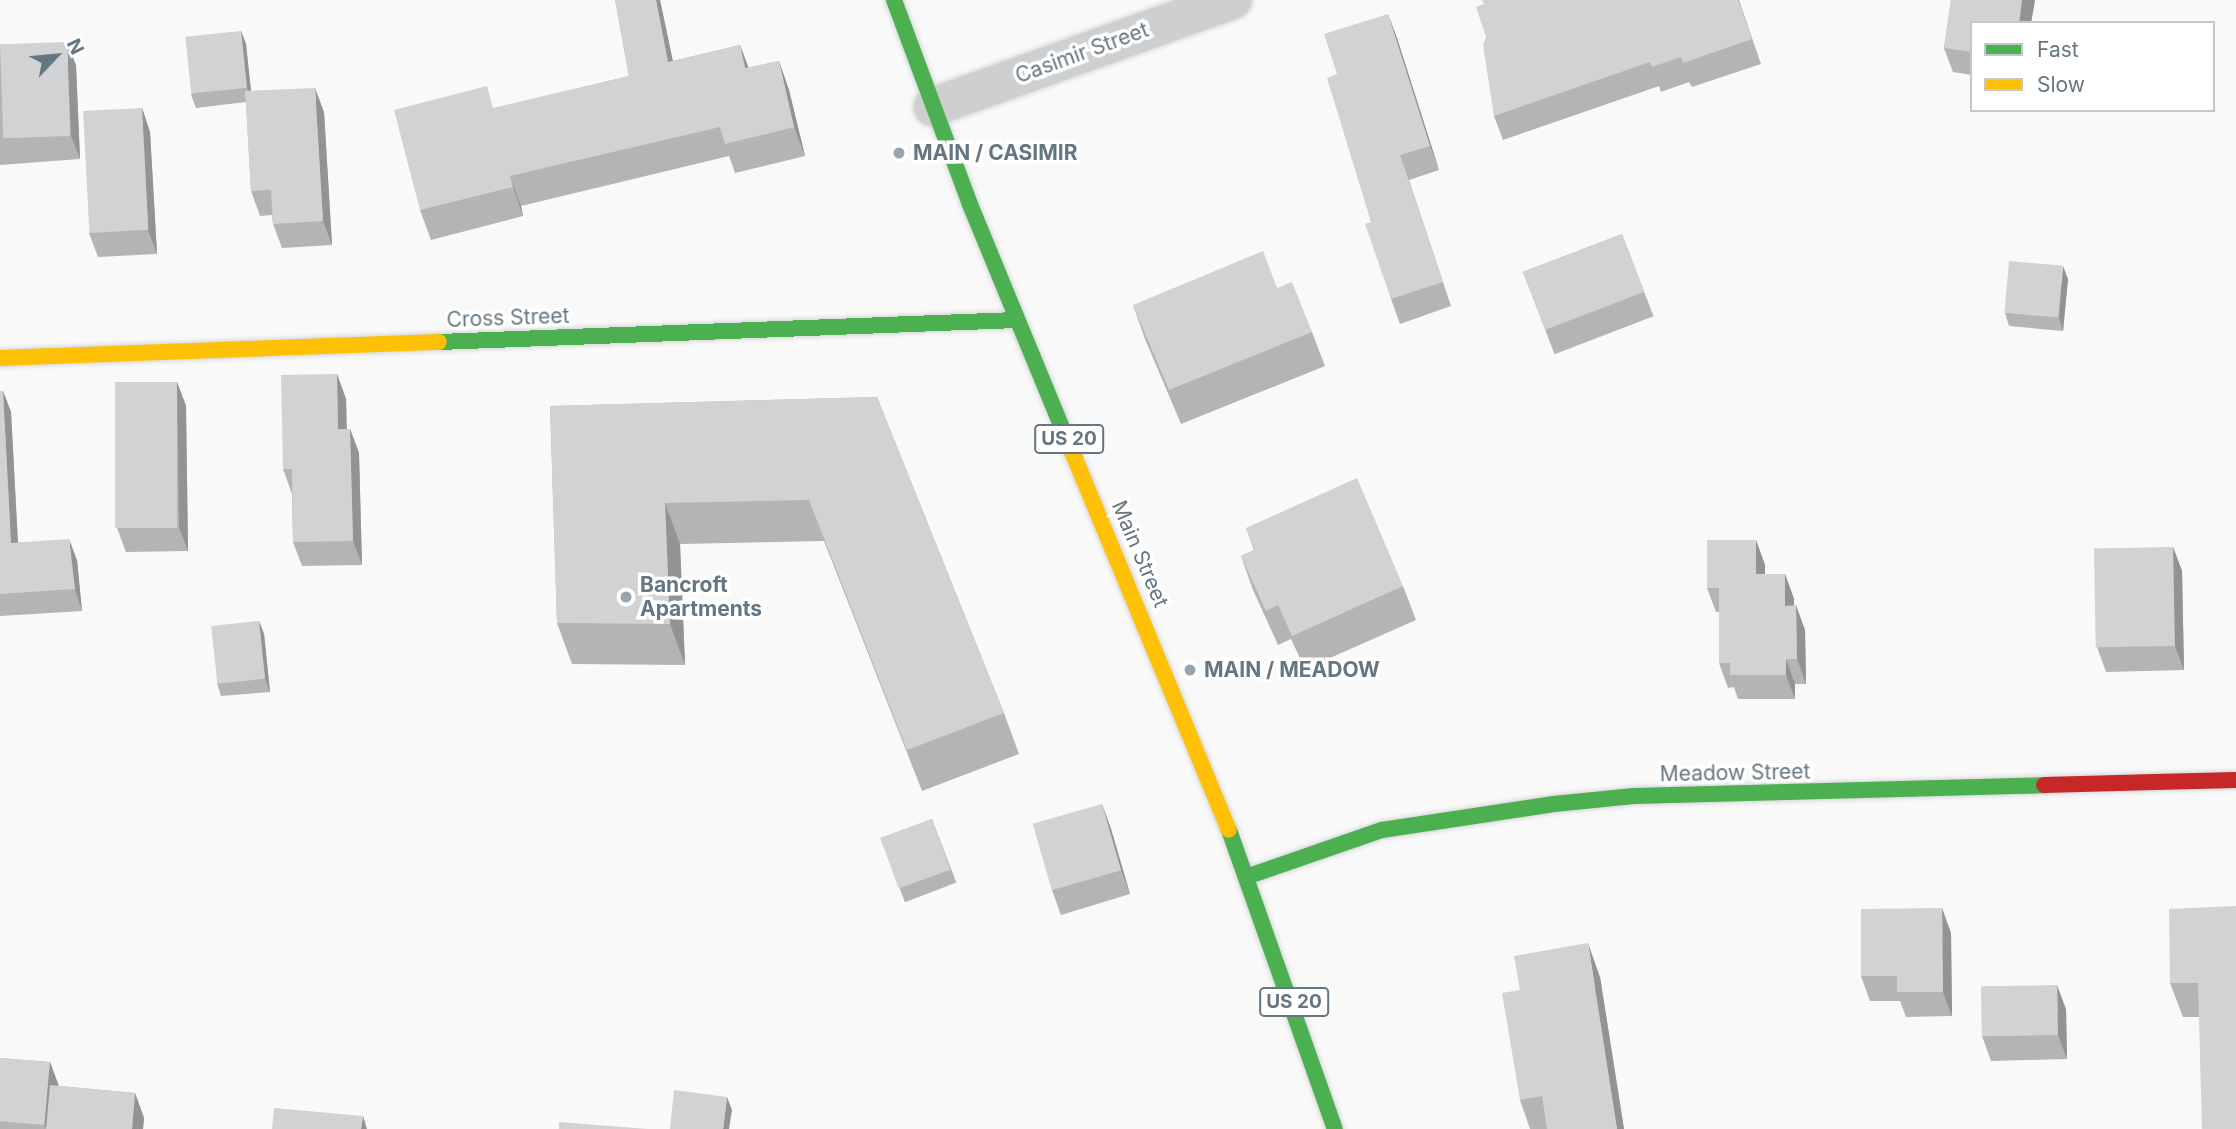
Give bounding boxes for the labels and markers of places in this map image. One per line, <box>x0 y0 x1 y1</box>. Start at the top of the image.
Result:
place label: MAIN / CASIMIR <box>913 140 1077 166</box>
marker: MAIN / CASIMIR <box>891 145 907 161</box>
place label: Bancroft Apartments <box>640 572 762 622</box>
marker: Bancroft Apartments <box>618 589 634 605</box>
place label: MAIN / MEADOW <box>1204 657 1380 683</box>
marker: MAIN / MEADOW <box>1182 662 1198 678</box>

